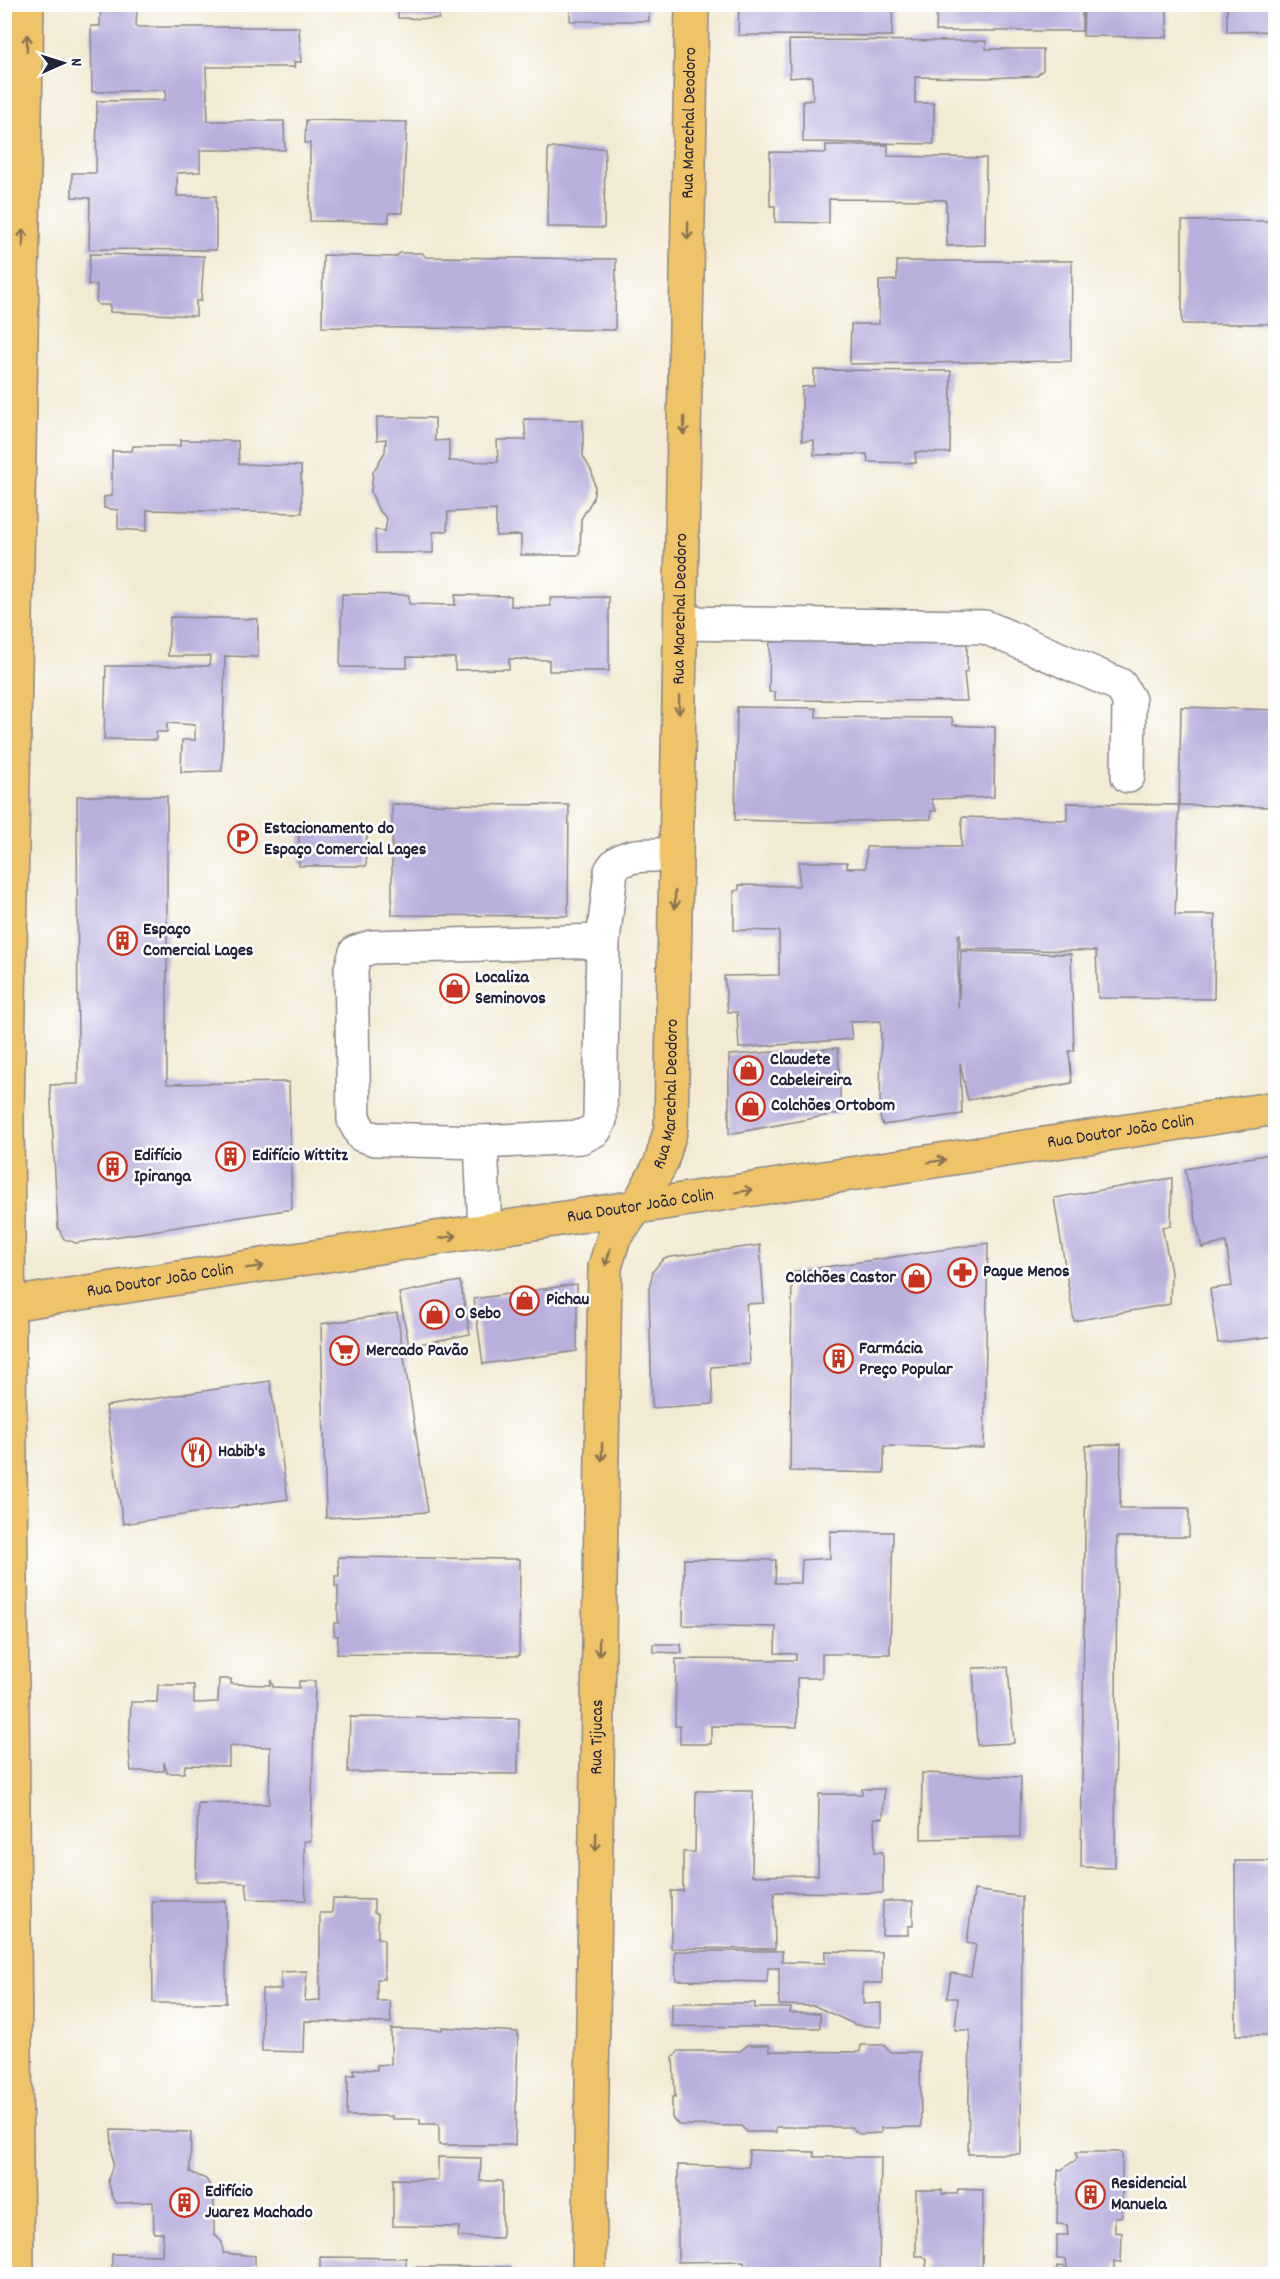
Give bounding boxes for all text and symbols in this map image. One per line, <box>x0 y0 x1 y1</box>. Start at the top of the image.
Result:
north arrow <box>33 33 93 93</box>
one-way arrow <box>21 34 32 54</box>
street label: Rua Marechal Deodoro <box>676 47 704 199</box>
text: N <box>64 58 87 67</box>
one-way arrow <box>682 220 694 240</box>
one-way arrow <box>17 229 29 249</box>
one-way arrow <box>679 415 690 435</box>
street label: Rua Marechal Deodoro <box>667 533 695 685</box>
one-way arrow <box>673 694 685 714</box>
place label: Estacionamento do Espaço Comercial Lages <box>264 817 427 863</box>
parking icon: Estacionamento do Espaço Comercial Lages <box>227 823 259 855</box>
one-way arrow <box>670 889 681 909</box>
place label: Espaço Comercial Lages <box>143 918 254 964</box>
building icon: Espaço Comercial Lages <box>106 924 138 956</box>
place label: Localiza Seminovos <box>475 966 546 1012</box>
shop icon: Localiza Seminovos <box>438 972 470 1004</box>
street label: Rua Marechal Deodoro <box>647 1019 686 1174</box>
place label: Claudete Cabeleireira <box>770 1048 852 1094</box>
shop icon: Claudete Cabeleireira <box>733 1054 765 1086</box>
shop icon: Colchões Ortobom <box>734 1090 766 1122</box>
place label: Colchões Ortobom <box>771 1094 895 1119</box>
street label: Rua Doutor João Colin <box>1046 1108 1196 1156</box>
building icon: Edifício Wittitz <box>215 1140 247 1172</box>
place label: Edifício Ipiranga <box>134 1144 191 1190</box>
place label: Edifício Wittitz <box>252 1144 348 1169</box>
building icon: Edifício Ipiranga <box>97 1150 129 1182</box>
one-way arrow <box>926 1155 946 1166</box>
street label: Rua Doutor João Colin <box>565 1183 716 1230</box>
one-way arrow <box>734 1185 753 1196</box>
one-way arrow <box>437 1231 457 1242</box>
one-way arrow <box>602 1247 613 1266</box>
pharmacy icon: Pague Menos <box>946 1256 978 1288</box>
street label: Rua Doutor João Colin <box>85 1257 235 1305</box>
place label: Pague Menos <box>983 1260 1070 1285</box>
one-way arrow <box>245 1261 264 1272</box>
shop icon: Colchões Castor <box>901 1262 933 1294</box>
place label: Colchões Castor <box>785 1266 896 1291</box>
shop icon: Pichau <box>509 1284 541 1316</box>
place label: Pichau <box>546 1288 589 1313</box>
shop icon: O Sebo <box>418 1298 450 1330</box>
place label: O Sebo <box>455 1302 501 1327</box>
supermarket icon: Mercado Pavão <box>329 1335 361 1367</box>
place label: Farmácia Preço Popular <box>859 1337 953 1383</box>
place label: Mercado Pavão <box>366 1339 469 1364</box>
building icon: Farmácia Preço Popular <box>822 1343 854 1375</box>
restaurant icon: Habib's <box>181 1436 213 1468</box>
place label: Habib's <box>218 1440 266 1465</box>
one-way arrow <box>597 1441 608 1461</box>
one-way arrow <box>593 1636 605 1656</box>
street label: Rua Tijucas <box>584 1699 611 1775</box>
one-way arrow <box>590 1831 602 1851</box>
place label: Residencial Manuela <box>1111 2172 1187 2218</box>
building icon: Residencial Manuela <box>1074 2178 1106 2210</box>
place label: Edifício Juarez Machado <box>205 2180 313 2226</box>
building icon: Edifício Juarez Machado <box>168 2186 200 2218</box>

